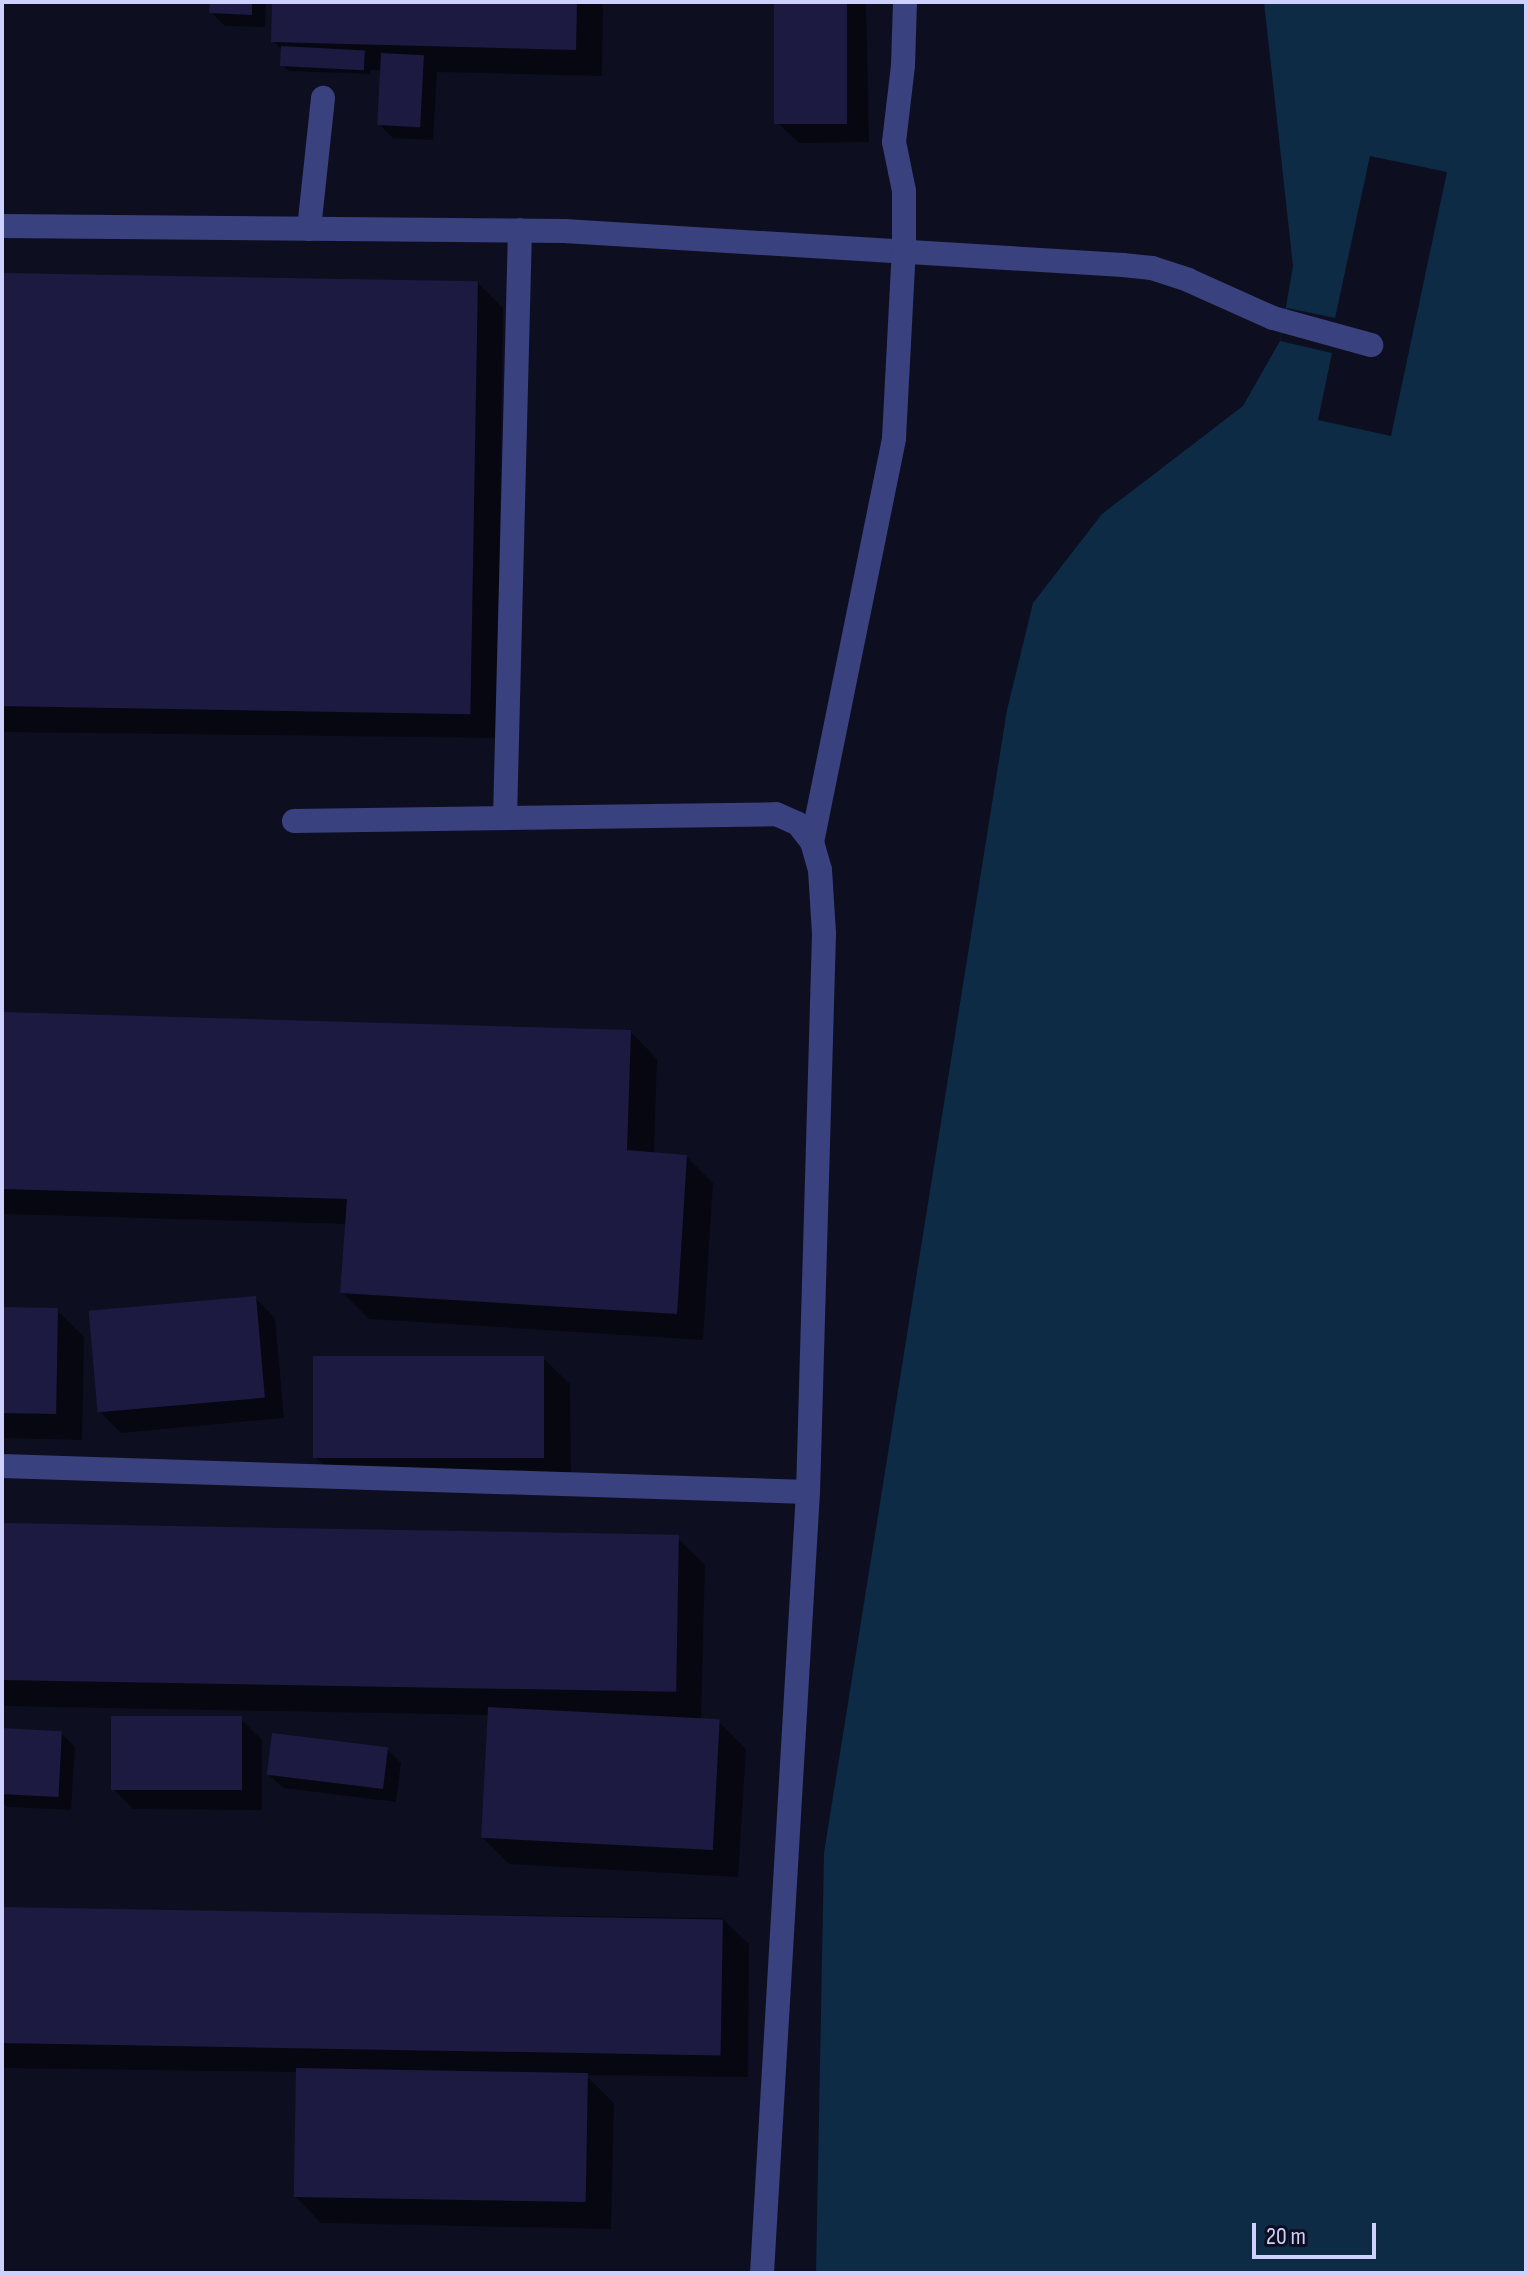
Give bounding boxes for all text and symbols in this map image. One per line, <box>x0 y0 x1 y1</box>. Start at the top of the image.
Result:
scale bar <box>1256 2207 1380 2257</box>
text: 20 m <box>1266 2222 1306 2251</box>

